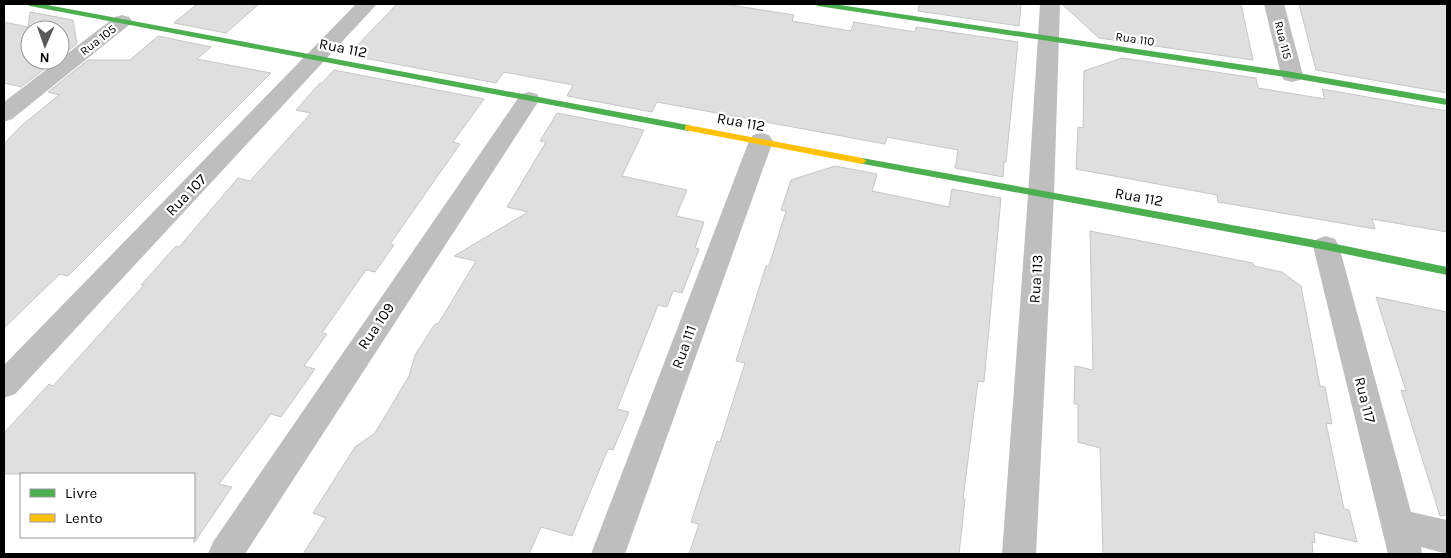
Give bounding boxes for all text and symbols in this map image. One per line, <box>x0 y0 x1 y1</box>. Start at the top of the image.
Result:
street label: Rua 115 <box>1272 19 1295 61</box>
north arrow <box>20 20 70 70</box>
street label: Rua 105 <box>77 21 119 58</box>
street label: Rua 110 <box>1115 29 1155 49</box>
street label: Rua 112 <box>317 35 369 61</box>
text: N <box>39 49 50 66</box>
street label: Rua 112 <box>715 109 767 135</box>
street label: Rua 107 <box>162 170 210 220</box>
street label: Rua 112 <box>1113 184 1165 210</box>
street label: Rua 113 <box>1025 254 1047 304</box>
street label: Rua 109 <box>354 299 398 353</box>
street label: Rua 111 <box>668 323 700 371</box>
street label: Rua 117 <box>1351 375 1379 425</box>
legend <box>20 473 195 538</box>
text: Livre <box>65 484 97 502</box>
text: Lento <box>65 509 103 527</box>

